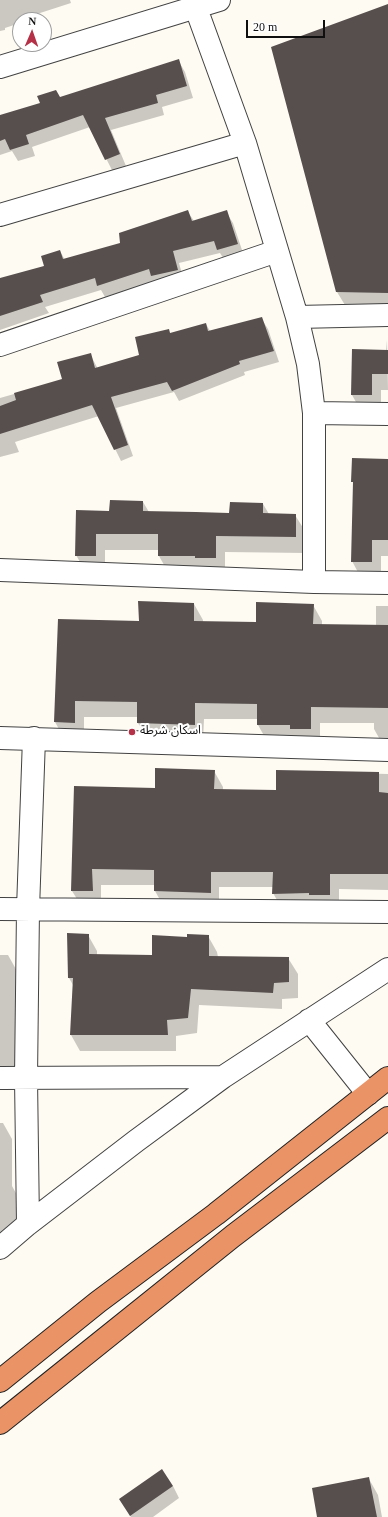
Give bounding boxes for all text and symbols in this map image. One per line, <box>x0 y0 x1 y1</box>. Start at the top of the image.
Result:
north arrow <box>12 12 52 52</box>
scale bar <box>248 12 327 38</box>
text: N <box>28 15 37 27</box>
text: 20 m <box>253 20 277 34</box>
place label: اسكان شرطة <box>140 725 201 739</box>
marker: اسكان شرطة <box>127 727 137 737</box>

